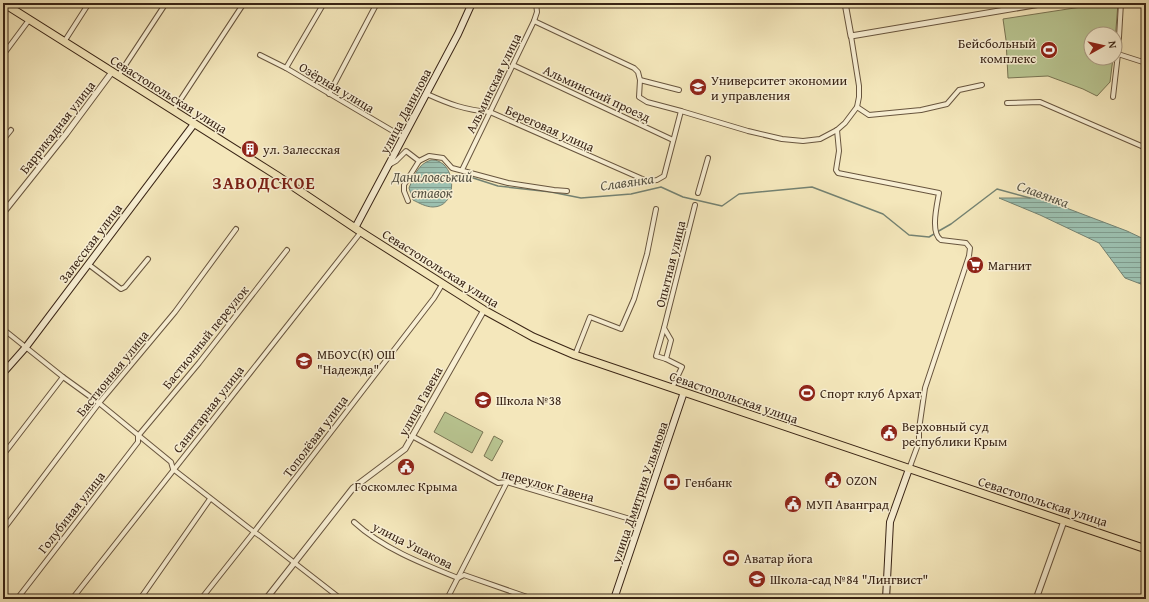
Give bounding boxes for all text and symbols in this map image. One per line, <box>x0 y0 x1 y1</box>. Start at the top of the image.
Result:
north arrow <box>1083 26 1123 66</box>
street label: Альминская улица <box>461 29 526 136</box>
place label: Бейсбольный комплекс <box>958 34 1036 68</box>
sports icon: Бейсбольный комплекс <box>1039 40 1059 60</box>
text: N <box>1104 40 1121 50</box>
street label: Севастопольская улица <box>106 51 232 139</box>
street label: Озёрная улица <box>295 57 379 118</box>
street label: Альминский проезд <box>540 60 654 127</box>
street label: улица Данилова <box>375 65 436 158</box>
place label: Университет экономии и управления <box>711 71 847 105</box>
street label: Баррикадная улица <box>15 76 100 178</box>
school or university icon: Университет экономии и управления <box>688 77 708 97</box>
street label: Береговая улица <box>502 100 598 157</box>
building icon: ул. Залесская <box>240 139 260 159</box>
place label: ул. Залесская <box>262 140 340 159</box>
water label: Даниловський ставок <box>391 167 472 203</box>
water label: Славянка <box>599 168 656 196</box>
district label: ЗАВОДСКОЕ <box>212 170 316 195</box>
water label: Славянка <box>1014 175 1072 213</box>
street label: Залесская улица <box>54 199 127 287</box>
street label: Опытная улица <box>651 218 691 310</box>
street label: Севастопольская улица <box>378 225 504 313</box>
supermarket icon: Магнит <box>965 255 985 275</box>
place label: Магнит <box>988 256 1032 275</box>
street label: Бастионный переулок <box>158 281 253 393</box>
street label: Бастионная улица <box>72 326 154 420</box>
place label: МБОУС(К) ОШ "Надежда" <box>317 345 396 379</box>
school or university icon: МБОУС(К) ОШ "Надежда" <box>294 351 314 371</box>
street label: Санитарная улица <box>168 361 249 457</box>
street label: улица Гавена <box>393 362 448 440</box>
street label: Севастопольская улица <box>667 367 801 429</box>
sports icon: Спорт клуб Архат <box>797 383 817 403</box>
place label: Спорт клуб Архат <box>820 384 922 403</box>
school or university icon: Школа №38 <box>473 390 493 410</box>
street label: Тополёвая улица <box>278 391 353 481</box>
place label: Школа №38 <box>496 391 561 410</box>
place label: Верховный суд республики Крым <box>902 417 1007 451</box>
street label: улица Дмитрия Ульянова <box>606 418 673 566</box>
public building icon: Верховный суд республики Крым <box>879 423 899 443</box>
public building icon: Госкомлес Крыма <box>396 457 416 477</box>
street label: переулок Гавена <box>499 464 597 507</box>
street label: Голубиная улица <box>33 467 110 557</box>
public building icon: OZON <box>823 470 843 490</box>
place label: OZON <box>846 471 878 490</box>
bank icon: Генбанк <box>662 472 682 492</box>
street label: Севастопольская улица <box>976 472 1111 532</box>
place label: Генбанк <box>685 473 732 492</box>
place label: Госкомлес Крыма <box>355 477 458 496</box>
public building icon: МУП Аванград <box>783 494 803 514</box>
place label: МУП Аванград <box>806 495 889 514</box>
street label: улица Ушакова <box>368 517 457 574</box>
sports icon: Аватар йога <box>721 548 741 568</box>
place label: Аватар йога <box>744 549 814 568</box>
school or university icon: Школа-сад №84 "Лингвист" <box>747 569 767 589</box>
place label: Школа-сад №84 "Лингвист" <box>770 570 928 589</box>

